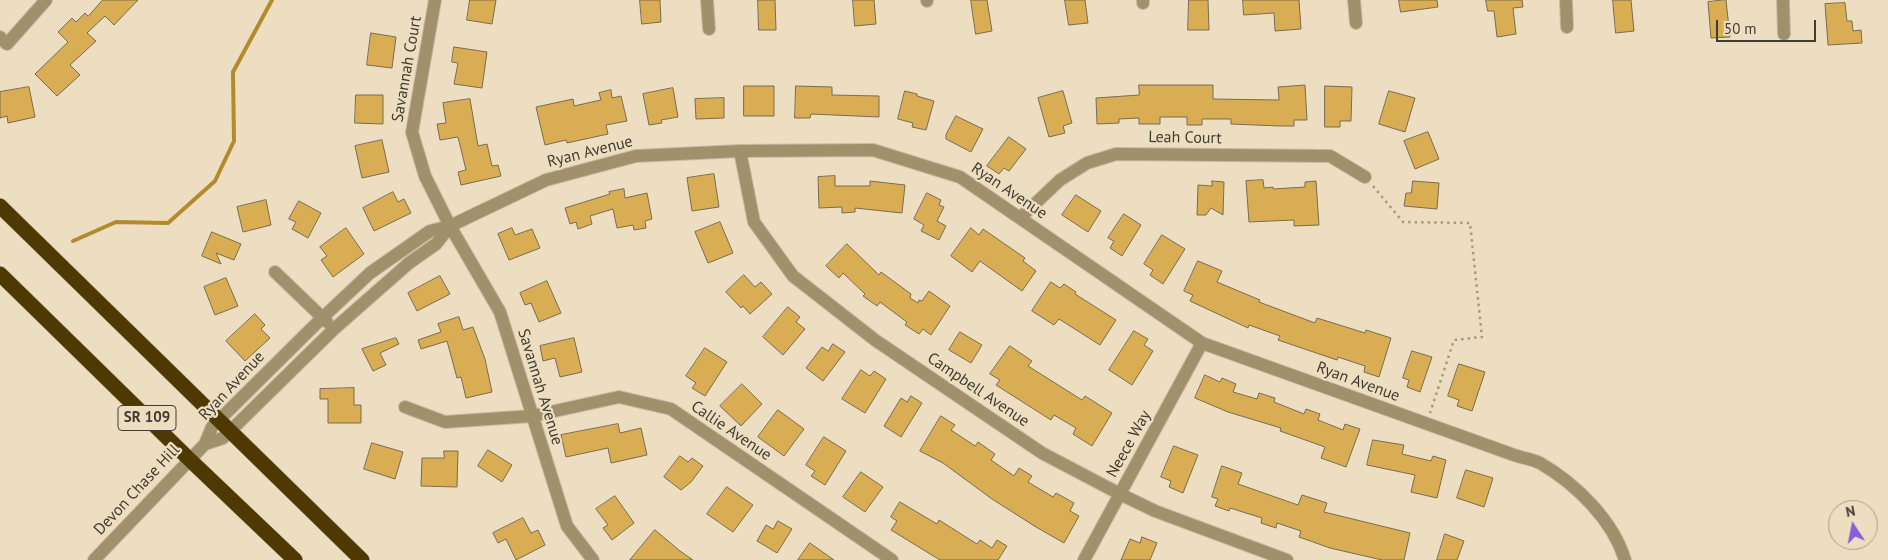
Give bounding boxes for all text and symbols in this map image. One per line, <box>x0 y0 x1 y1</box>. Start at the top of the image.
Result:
scale bar <box>1718 10 1818 42</box>
street label: Savannah Court <box>388 14 426 124</box>
text: 50 m <box>1724 19 1757 38</box>
street label: Leah Court <box>1148 128 1222 148</box>
street label: Ryan Avenue <box>545 132 635 172</box>
street label: Ryan Avenue <box>967 159 1051 223</box>
street label: Savannah Avenue <box>513 327 567 447</box>
street label: Ryan Avenue <box>195 348 269 424</box>
street label: Campbell Avenue <box>923 349 1033 431</box>
street label: Ryan Avenue <box>1314 358 1402 406</box>
street label: Callie Avenue <box>687 397 775 465</box>
road number: SR 109 <box>118 406 176 430</box>
street label: Neece Way <box>1103 407 1155 481</box>
street label: Devon Chase Hill <box>90 441 184 539</box>
north arrow <box>1828 500 1878 550</box>
text: N <box>1844 502 1857 521</box>

